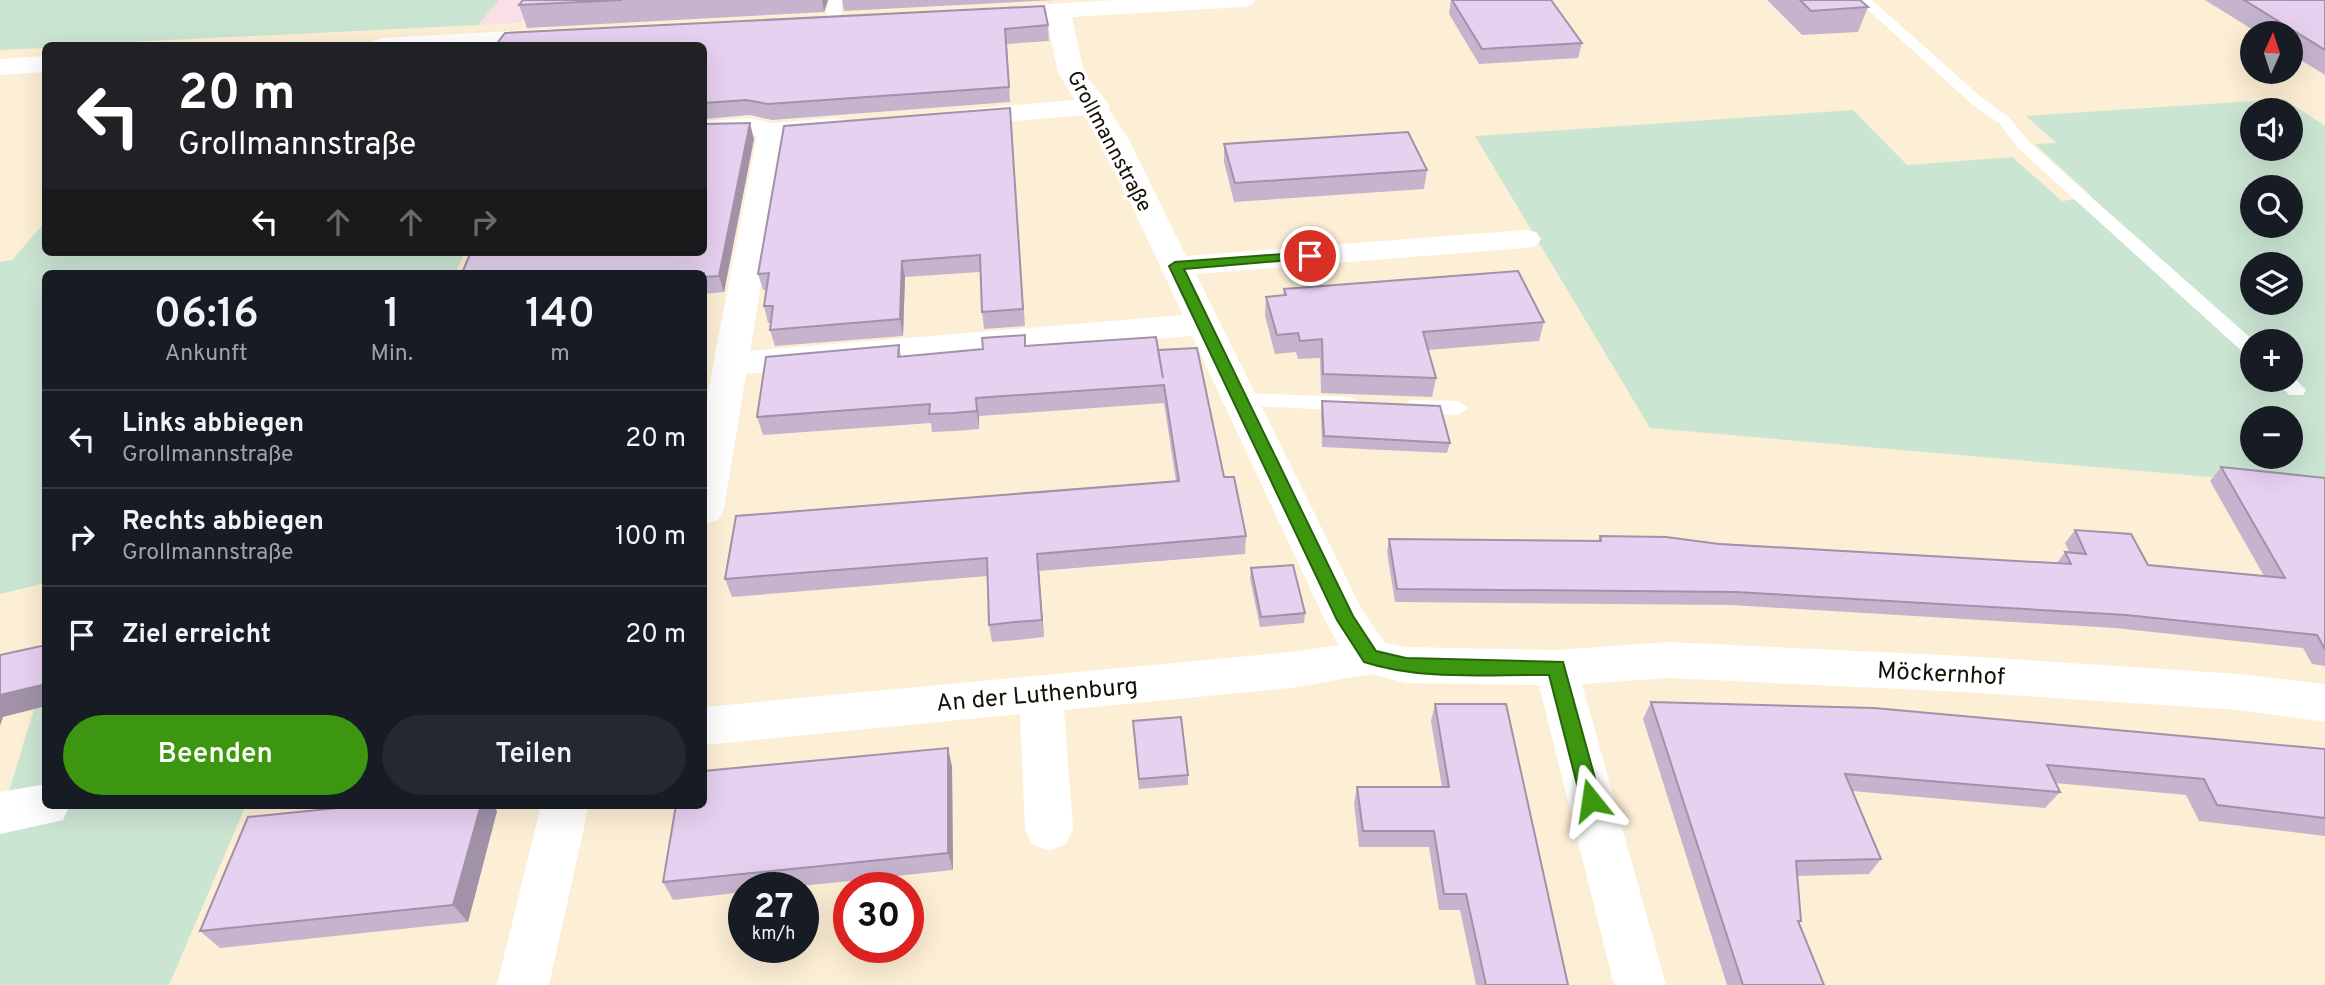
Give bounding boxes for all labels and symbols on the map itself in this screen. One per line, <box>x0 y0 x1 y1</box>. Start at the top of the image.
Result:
north arrow <box>2240 21 2303 84</box>
street label: Grollmannstraße <box>1060 66 1157 217</box>
pin <box>1280 226 1340 286</box>
street label: Möckernhof <box>1876 657 2006 693</box>
street label: An der Luthenburg <box>935 672 1139 720</box>
position arrow <box>1554 763 1628 837</box>
speed limit sign: 30 <box>833 872 924 963</box>

